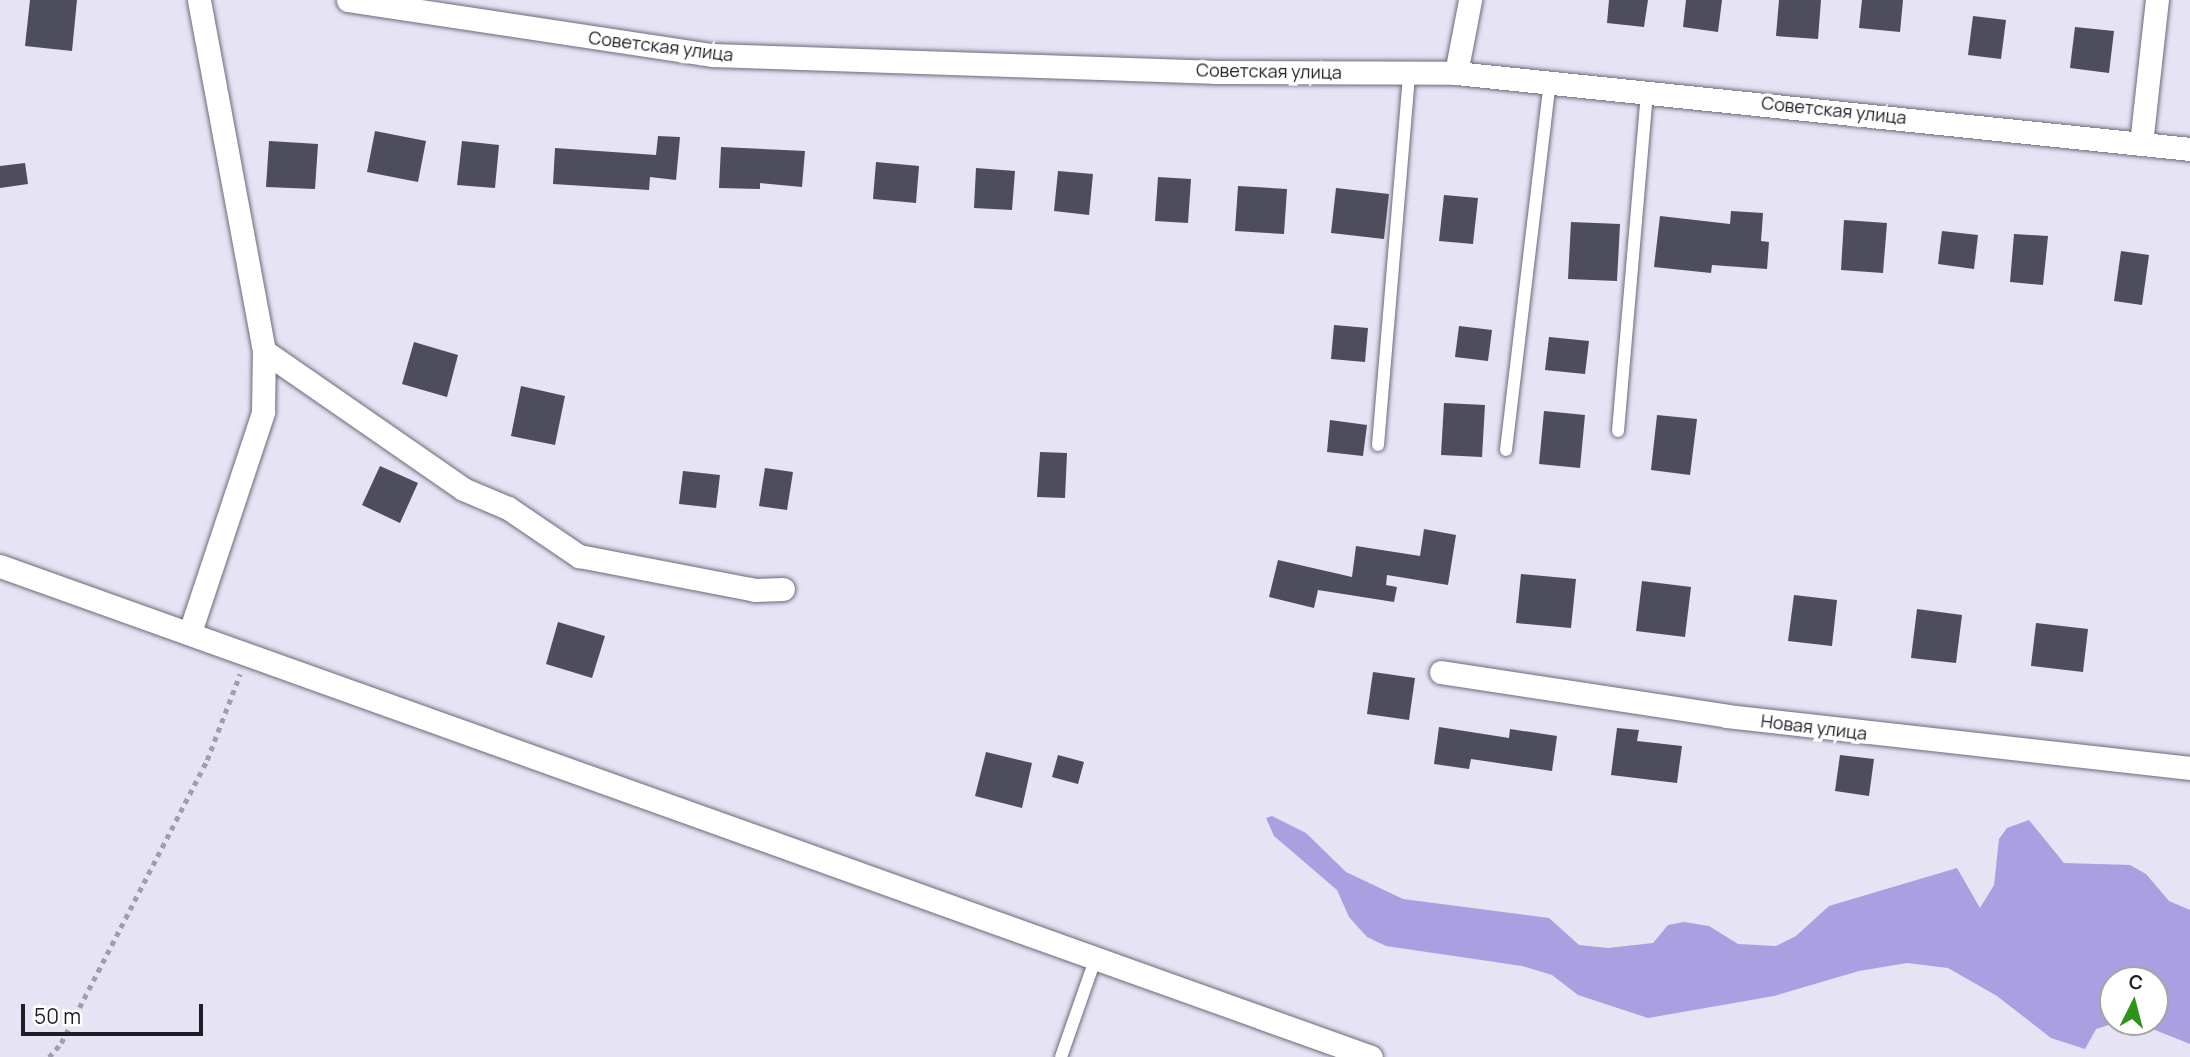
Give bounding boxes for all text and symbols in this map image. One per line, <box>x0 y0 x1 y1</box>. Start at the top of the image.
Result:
street label: Советская улица <box>587 26 735 66</box>
street label: Советская улица <box>1196 59 1342 83</box>
street label: Советская улица <box>1760 92 1908 128</box>
street label: Новая улица <box>1760 710 1868 744</box>
north arrow <box>2099 966 2169 1036</box>
text: С <box>2128 968 2144 996</box>
scale bar <box>24 990 206 1034</box>
text: 50 m <box>34 1002 81 1030</box>

